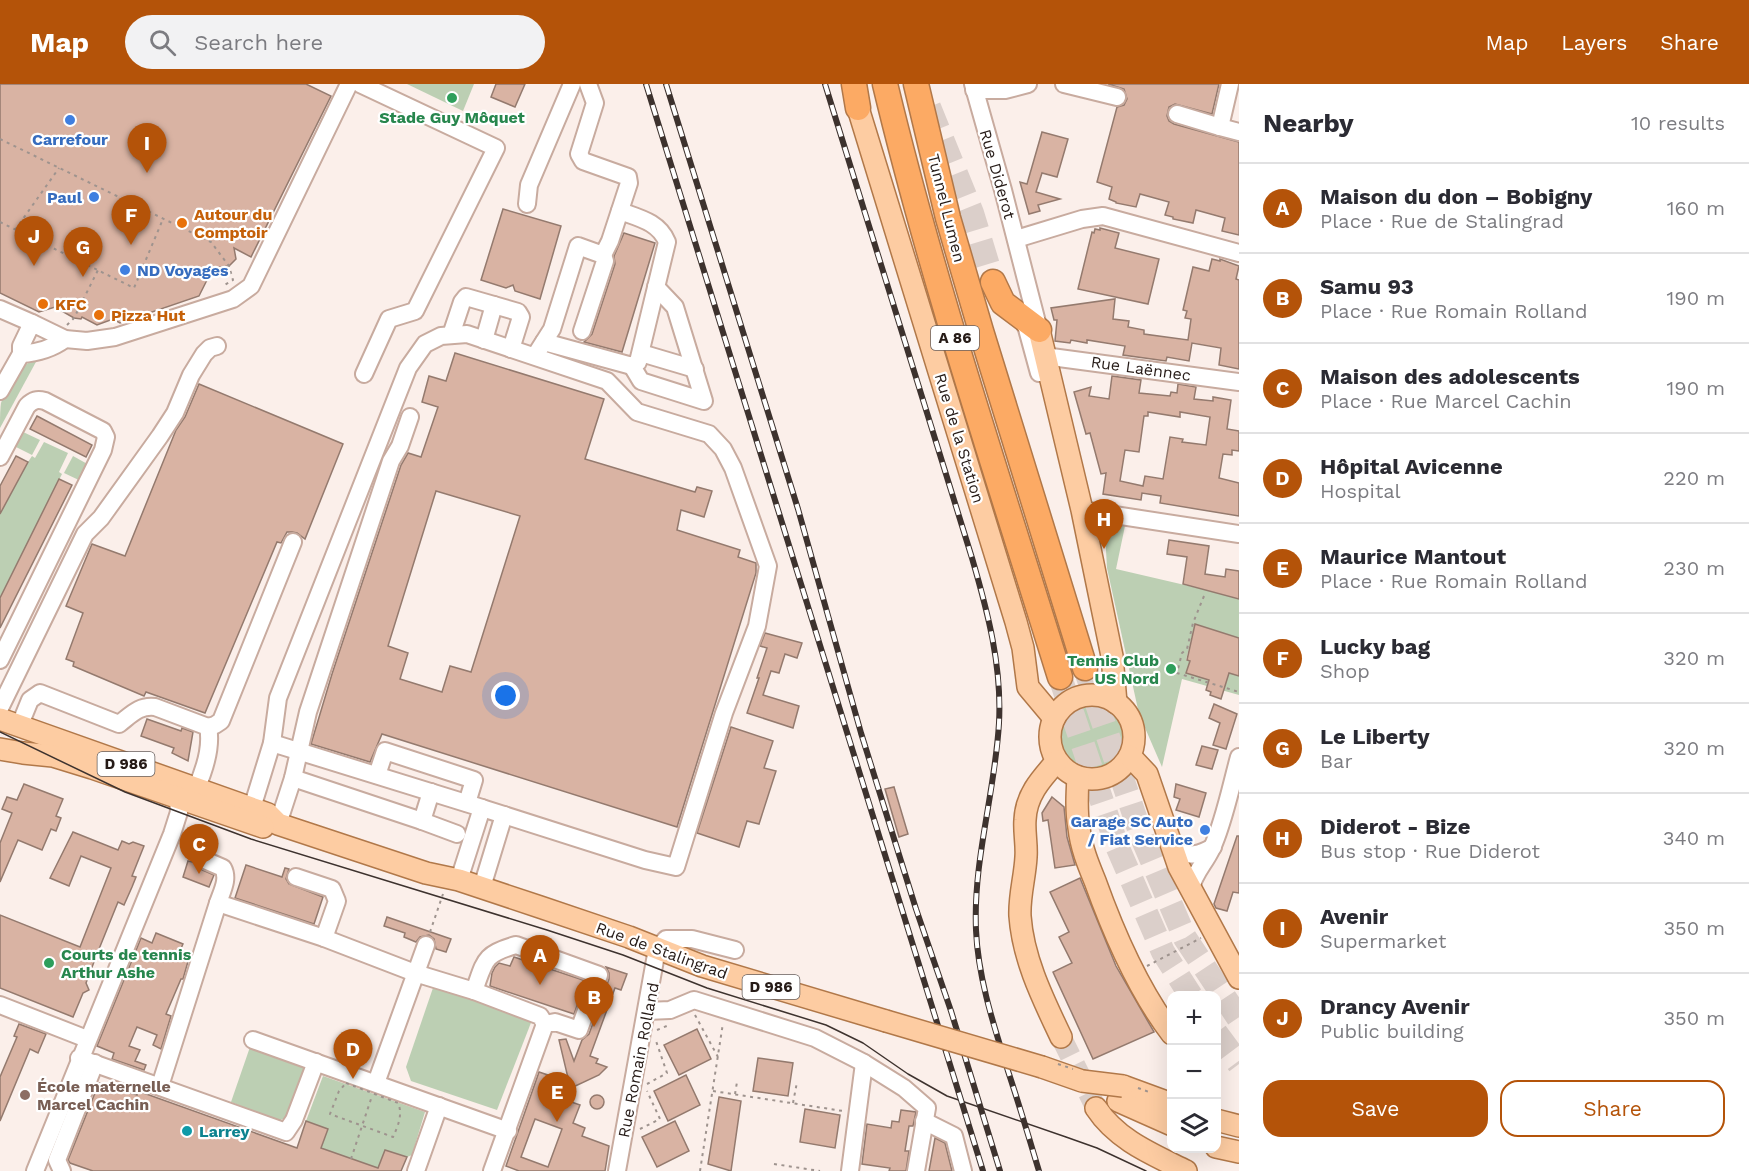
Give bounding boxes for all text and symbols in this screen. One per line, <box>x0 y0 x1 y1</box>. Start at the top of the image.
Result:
search box <box>125 15 545 69</box>
text: Map <box>30 26 89 59</box>
icon: search <box>146 26 179 59</box>
text: Search here <box>194 30 323 55</box>
text: Map <box>1485 30 1528 55</box>
text: Layers <box>1561 30 1627 55</box>
text: Share <box>1660 30 1719 55</box>
marker: Stade Guy Môquet <box>445 91 459 105</box>
place label: Stade Guy Môquet <box>379 108 525 127</box>
text: Nearby <box>1263 108 1354 138</box>
text: 10 results <box>1631 111 1725 135</box>
marker: Carrefour <box>63 113 77 127</box>
pin: I <box>128 124 166 173</box>
street label: Rue Diderot <box>976 127 1019 221</box>
place label: Carrefour <box>32 130 108 149</box>
street label: Tunnel Lumen <box>924 152 969 264</box>
text: Maison du don – Bobigny <box>1320 184 1592 209</box>
place label: Paul <box>47 188 83 207</box>
marker: Paul <box>87 190 101 204</box>
pin: F <box>112 196 150 245</box>
text: A <box>1276 196 1289 220</box>
text: 160 m <box>1667 196 1725 220</box>
place label: Autour du Comptoir <box>194 205 272 242</box>
text: Place · Rue de Stalingrad <box>1320 209 1564 233</box>
pin: J <box>15 216 54 266</box>
marker: Autour du Comptoir <box>175 216 189 230</box>
pin: G <box>64 228 103 277</box>
place label: ND Voyages <box>137 261 229 280</box>
marker: ND Voyages <box>118 263 132 277</box>
text: Samu 93 <box>1320 274 1414 299</box>
text: B <box>1276 286 1289 310</box>
text: 190 m <box>1667 286 1725 310</box>
place label: KFC <box>55 295 87 314</box>
marker: KFC <box>36 297 50 311</box>
text: Place · Rue Romain Rolland <box>1320 299 1588 323</box>
place label: Pizza Hut <box>111 306 185 325</box>
marker: Pizza Hut <box>92 308 106 322</box>
road number: A 86 <box>931 326 979 350</box>
street label: Rue Laënnec <box>1090 352 1192 385</box>
text: Maison des adolescents <box>1320 364 1580 389</box>
street label: Rue de la Station <box>931 371 988 505</box>
text: C <box>1276 376 1289 400</box>
text: 190 m <box>1667 376 1725 400</box>
text: Place · Rue Marcel Cachin <box>1320 389 1572 413</box>
text: Hôpital Avicenne <box>1320 454 1503 479</box>
text: D <box>1275 466 1290 490</box>
text: 220 m <box>1663 466 1725 490</box>
text: Hospital <box>1320 479 1401 503</box>
pin: H <box>1084 500 1124 549</box>
text: Maurice Mantout <box>1320 544 1506 569</box>
text: E <box>1276 556 1289 580</box>
text: 230 m <box>1663 556 1725 580</box>
text: Place · Rue Romain Rolland <box>1320 569 1588 593</box>
text: Lucky bag <box>1320 634 1430 659</box>
text: F <box>1276 646 1289 670</box>
text: 320 m <box>1663 646 1725 670</box>
place label: Tennis Club US Nord <box>1067 651 1159 688</box>
text: Shop <box>1320 659 1370 683</box>
marker: Tennis Club US Nord <box>1164 662 1178 676</box>
your location <box>491 681 520 710</box>
text: Le Liberty <box>1320 724 1430 749</box>
text: G <box>1275 736 1290 760</box>
text: 320 m <box>1663 736 1725 760</box>
text: Bar <box>1320 749 1353 773</box>
road number: D 986 <box>98 752 154 776</box>
place label: Garage SC Auto / Fiat Service <box>1071 812 1193 849</box>
text: Diderot - Bize <box>1320 814 1470 839</box>
marker: Garage SC Auto / Fiat Service <box>1198 823 1212 837</box>
pin: C <box>180 824 218 874</box>
text: H <box>1275 826 1290 850</box>
text: 340 m <box>1663 826 1725 850</box>
text: Bus stop · Rue Diderot <box>1320 839 1540 863</box>
text: Avenir <box>1320 904 1388 929</box>
text: I <box>1279 916 1286 940</box>
text: 350 m <box>1663 916 1725 940</box>
street label: Rue de Stalingrad <box>593 918 730 983</box>
text: Supermarket <box>1320 929 1446 953</box>
pin: A <box>520 936 560 985</box>
place label: Courts de tennis Arthur Ashe <box>61 945 192 982</box>
marker: Courts de tennis Arthur Ashe <box>42 956 56 970</box>
road number: D 986 <box>742 975 800 999</box>
pin: B <box>574 978 614 1027</box>
street label: Rue Romain Rolland <box>614 981 663 1139</box>
map controls <box>1167 991 1221 1153</box>
button: + <box>1167 991 1221 1045</box>
text: Drancy Avenir <box>1320 994 1470 1019</box>
text: J <box>1276 1006 1289 1030</box>
text: 350 m <box>1663 1006 1725 1030</box>
text: Public building <box>1320 1019 1464 1043</box>
pin: D <box>334 1030 372 1079</box>
button: − <box>1167 1045 1221 1099</box>
pin: E <box>538 1072 576 1122</box>
place label: École maternelle Marcel Cachin <box>37 1077 171 1114</box>
button: Save <box>1263 1080 1488 1137</box>
button: Share <box>1500 1080 1725 1137</box>
marker: École maternelle Marcel Cachin <box>18 1088 32 1102</box>
button: layers <box>1167 1099 1221 1153</box>
place label: Larrey <box>199 1122 251 1141</box>
marker: Larrey <box>180 1124 194 1138</box>

